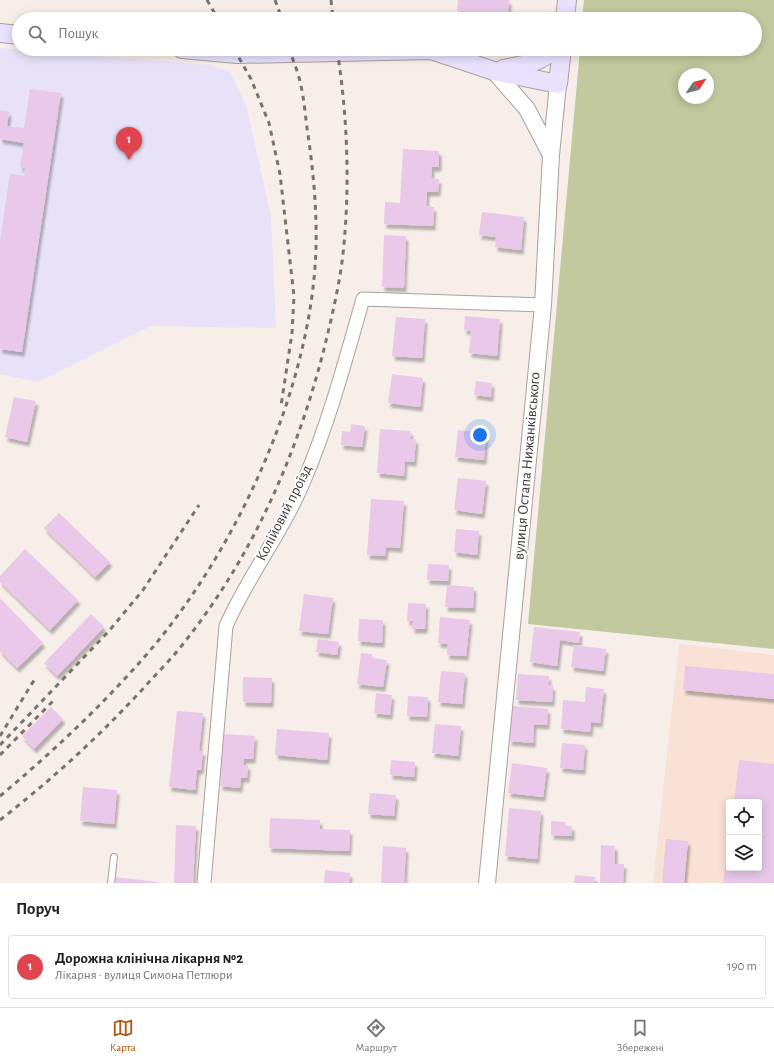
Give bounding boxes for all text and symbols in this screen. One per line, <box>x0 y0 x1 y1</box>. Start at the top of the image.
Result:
search box <box>12 12 762 56</box>
icon: search <box>26 23 48 45</box>
text: Пошук <box>58 26 98 41</box>
north arrow <box>678 68 714 104</box>
pin: 1 <box>116 127 142 160</box>
street label: вулиця Остапа Нижанківського <box>511 372 543 560</box>
your location <box>470 425 490 445</box>
street label: Колійовий проїзд <box>253 463 315 563</box>
map controls <box>726 799 762 871</box>
button: locate <box>726 799 762 835</box>
button: layers <box>726 835 762 871</box>
text: Поруч <box>16 900 60 917</box>
text: Дорожна клінічна лікарня №2 <box>55 951 243 966</box>
text: 1 <box>28 960 32 973</box>
text: 190 m <box>727 960 757 973</box>
text: Лікарня · вулиця Симона Петлюри <box>55 969 233 982</box>
tab: Карта <box>110 1017 136 1054</box>
tab: Маршрут <box>356 1017 397 1054</box>
tab: Збережені <box>617 1017 664 1054</box>

